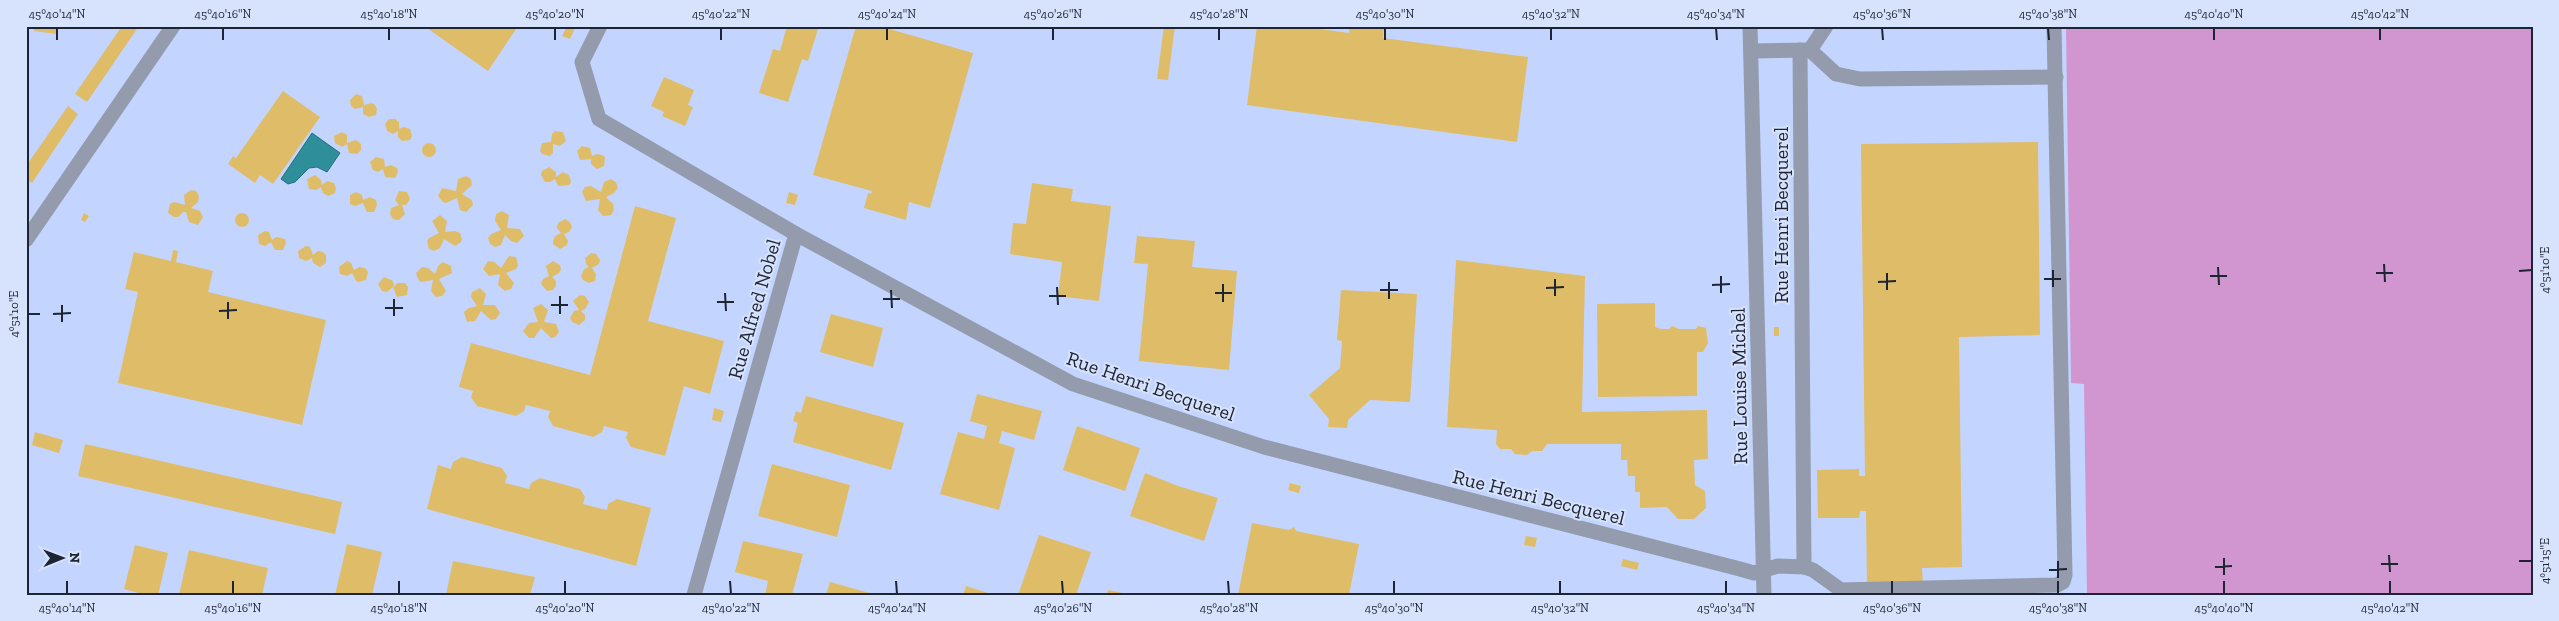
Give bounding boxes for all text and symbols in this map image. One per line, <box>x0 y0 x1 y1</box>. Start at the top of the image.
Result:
text: 45°40'14"N <box>29 7 85 21</box>
text: 45°40'16"N <box>195 7 252 21</box>
text: 45°40'18"N <box>361 7 418 21</box>
text: 45°40'20"N <box>526 7 585 21</box>
text: 45°40'22"N <box>692 7 750 21</box>
text: 45°40'24"N <box>858 7 916 21</box>
text: 45°40'26"N <box>1024 7 1082 21</box>
text: 45°40'28"N <box>1190 7 1248 21</box>
text: 45°40'30"N <box>1356 7 1414 21</box>
text: 45°40'32"N <box>1522 7 1580 21</box>
text: 45°40'34"N <box>1687 7 1745 21</box>
text: 45°40'36"N <box>1853 7 1911 21</box>
text: 45°40'38"N <box>2019 7 2077 21</box>
text: 45°40'40"N <box>2185 7 2244 21</box>
text: 45°40'42"N <box>2351 7 2409 21</box>
street label: Rue Henri Becquerel <box>1769 127 1793 303</box>
street label: Rue Alfred Nobel <box>722 236 786 382</box>
text: 4°51'10"E <box>2538 247 2552 293</box>
text: 4°51'10"E <box>7 291 21 337</box>
street label: Rue Louise Michel <box>1726 308 1752 464</box>
street label: Rue Henri Becquerel <box>1064 346 1238 426</box>
street label: Rue Henri Becquerel <box>1450 464 1628 530</box>
north arrow <box>38 534 88 584</box>
text: 4°51'15"E <box>2538 538 2552 584</box>
text: N <box>66 552 83 564</box>
text: 45°40'14"N <box>39 601 95 615</box>
text: 45°40'16"N <box>205 601 262 615</box>
text: 45°40'18"N <box>371 601 428 615</box>
text: 45°40'20"N <box>536 601 595 615</box>
text: 45°40'22"N <box>702 601 760 615</box>
text: 45°40'24"N <box>868 601 926 615</box>
text: 45°40'26"N <box>1034 601 1092 615</box>
text: 45°40'28"N <box>1200 601 1258 615</box>
text: 45°40'30"N <box>1365 601 1423 615</box>
text: 45°40'32"N <box>1531 601 1589 615</box>
text: 45°40'34"N <box>1697 601 1755 615</box>
text: 45°40'36"N <box>1863 601 1921 615</box>
text: 45°40'38"N <box>2029 601 2087 615</box>
text: 45°40'40"N <box>2195 601 2254 615</box>
text: 45°40'42"N <box>2361 601 2419 615</box>

